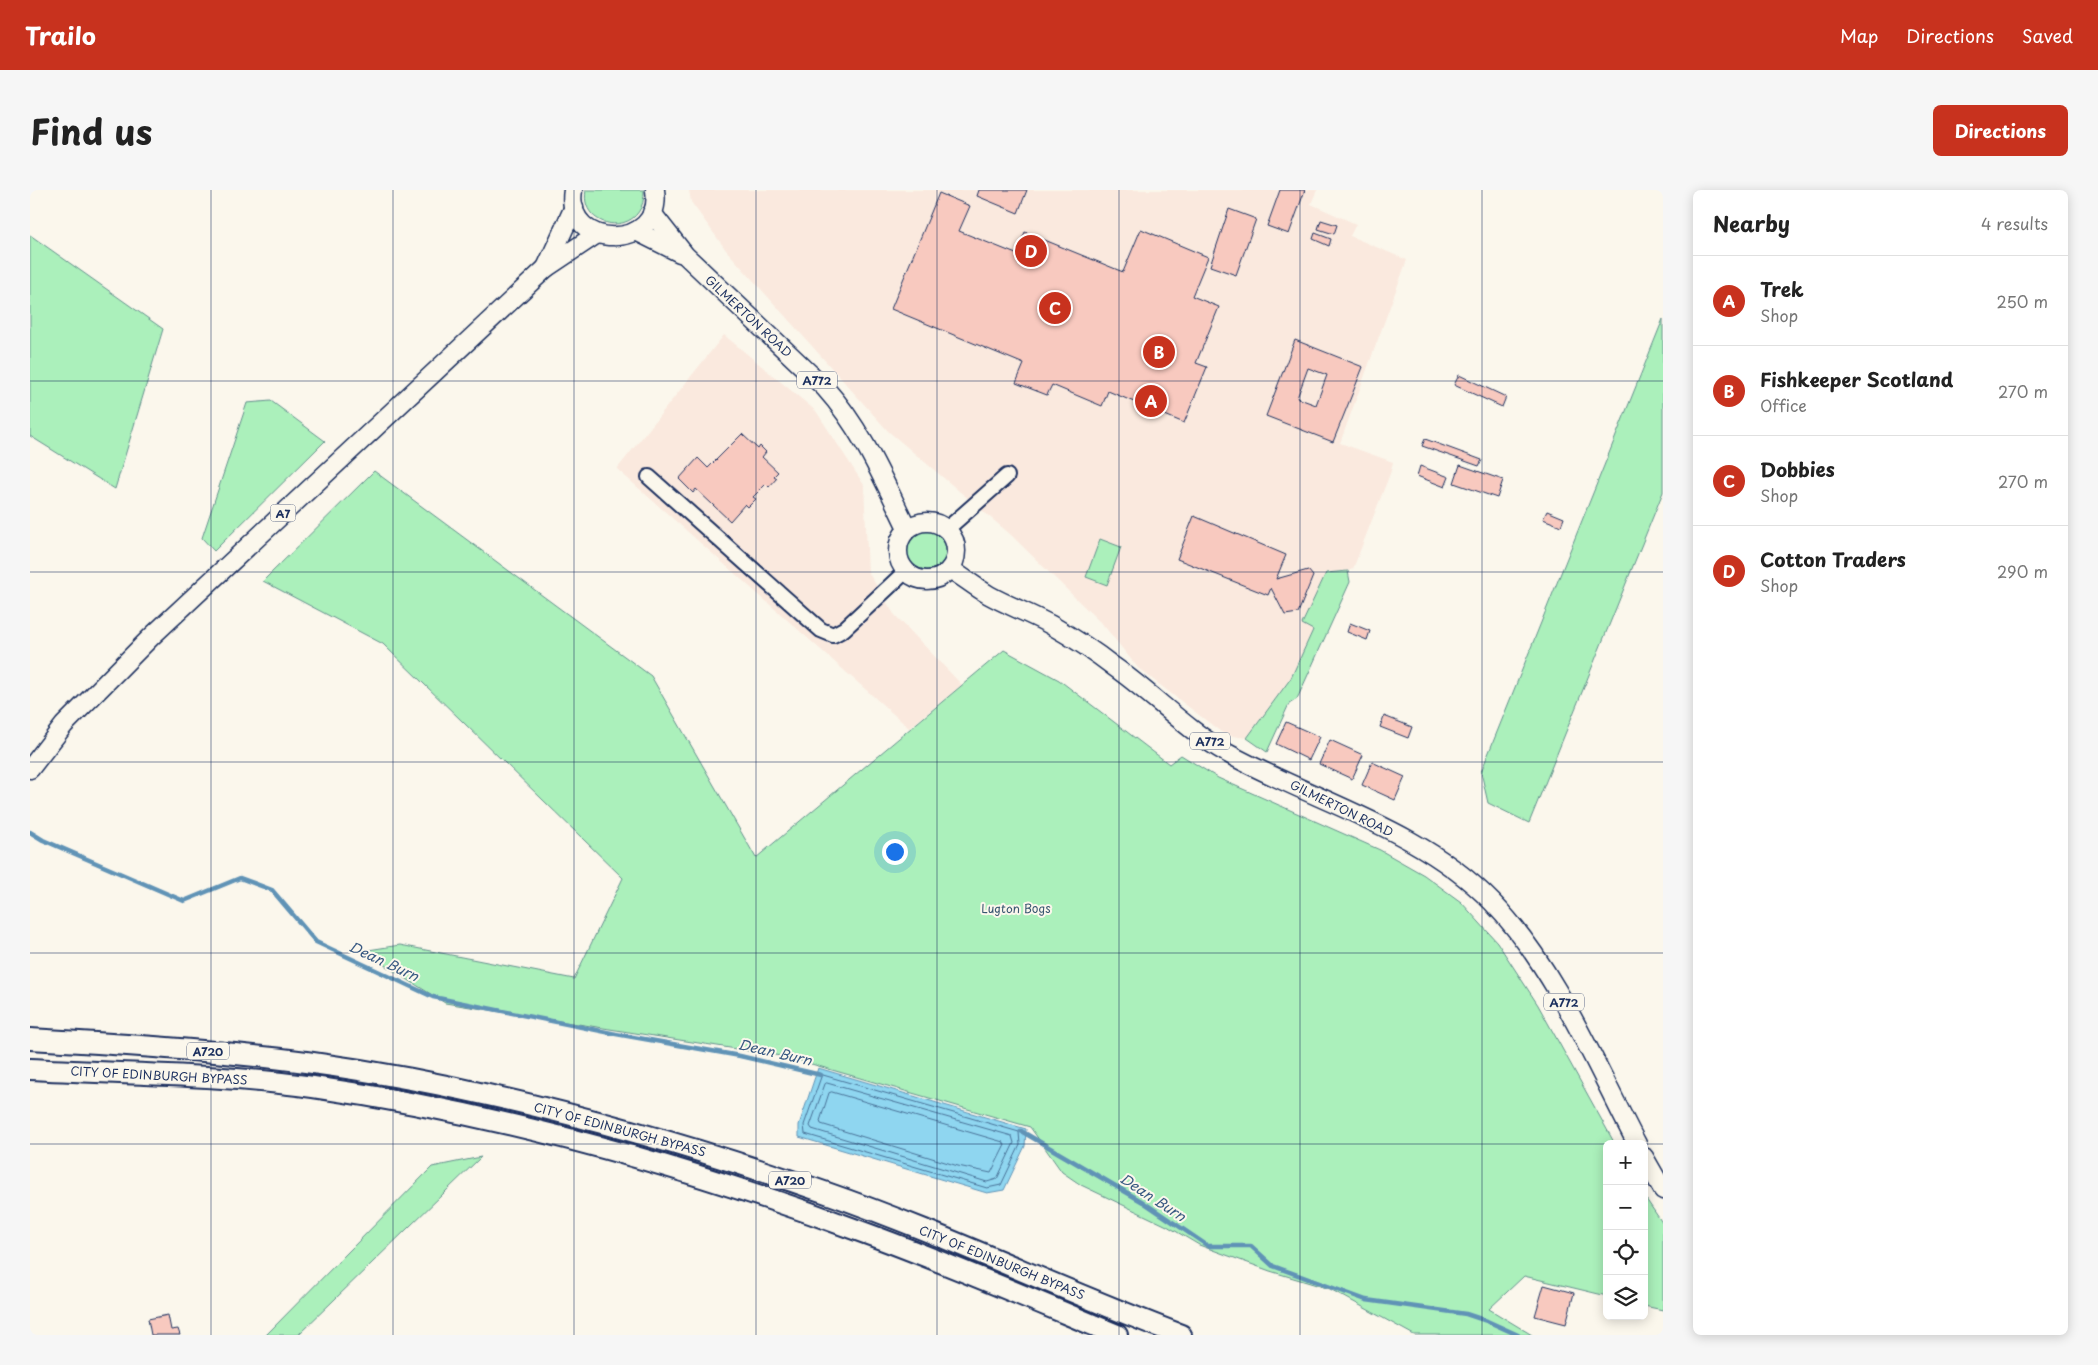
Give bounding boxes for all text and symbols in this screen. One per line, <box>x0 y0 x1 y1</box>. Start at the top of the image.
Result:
text: Trailo <box>25 17 96 53</box>
text: Map <box>1840 22 1878 49</box>
text: Directions <box>1906 22 1994 49</box>
text: Saved <box>2022 22 2073 49</box>
text: Find us <box>30 104 152 157</box>
button: Directions <box>1933 105 2068 156</box>
text: Nearby <box>1713 207 1790 239</box>
text: 4 results <box>1981 211 2048 235</box>
pin: D <box>1015 232 1047 270</box>
street label: GILMERTON ROAD <box>702 271 796 361</box>
text: Trek <box>1760 275 1804 303</box>
pin: C <box>1039 289 1071 327</box>
text: A <box>1723 289 1735 313</box>
text: 250 m <box>1997 289 2048 313</box>
text: Shop <box>1760 303 1798 327</box>
pin: B <box>1143 333 1175 371</box>
text: Fishkeeper Scotland <box>1760 365 1953 393</box>
road number: A772 <box>797 372 837 388</box>
text: B <box>1724 379 1734 403</box>
text: 270 m <box>1998 379 2048 403</box>
pin: A <box>1135 382 1167 420</box>
text: Office <box>1760 393 1807 417</box>
text: Dobbies <box>1760 455 1835 483</box>
text: C <box>1723 469 1735 493</box>
text: 270 m <box>1998 469 2048 493</box>
text: Shop <box>1760 483 1798 507</box>
road number: A7 <box>270 504 296 522</box>
text: Cotton Traders <box>1760 545 1906 573</box>
text: D <box>1723 559 1735 583</box>
text: 290 m <box>1997 559 2048 583</box>
text: Shop <box>1760 573 1798 597</box>
road number: A772 <box>1190 732 1230 750</box>
street label: GILMERTON ROAD <box>1287 775 1397 841</box>
your location <box>882 839 908 865</box>
park label: Lugton Bogs <box>981 899 1051 917</box>
water label: Dean Burn <box>346 936 423 987</box>
road number: A772 <box>1544 994 1584 1010</box>
water label: Dean Burn <box>736 1033 815 1071</box>
road number: A720 <box>187 1042 229 1059</box>
street label: CITY OF EDINBURGH BYPASS <box>70 1061 248 1089</box>
street label: CITY OF EDINBURGH BYPASS <box>532 1097 708 1161</box>
map controls <box>1603 1140 1648 1320</box>
button: + <box>1603 1140 1648 1185</box>
water label: Dean Burn <box>1116 1168 1191 1227</box>
road number: A720 <box>769 1172 811 1188</box>
button: − <box>1603 1185 1648 1230</box>
street label: CITY OF EDINBURGH BYPASS <box>916 1220 1088 1304</box>
button: locate <box>1603 1230 1648 1275</box>
button: layers <box>1603 1275 1648 1320</box>

